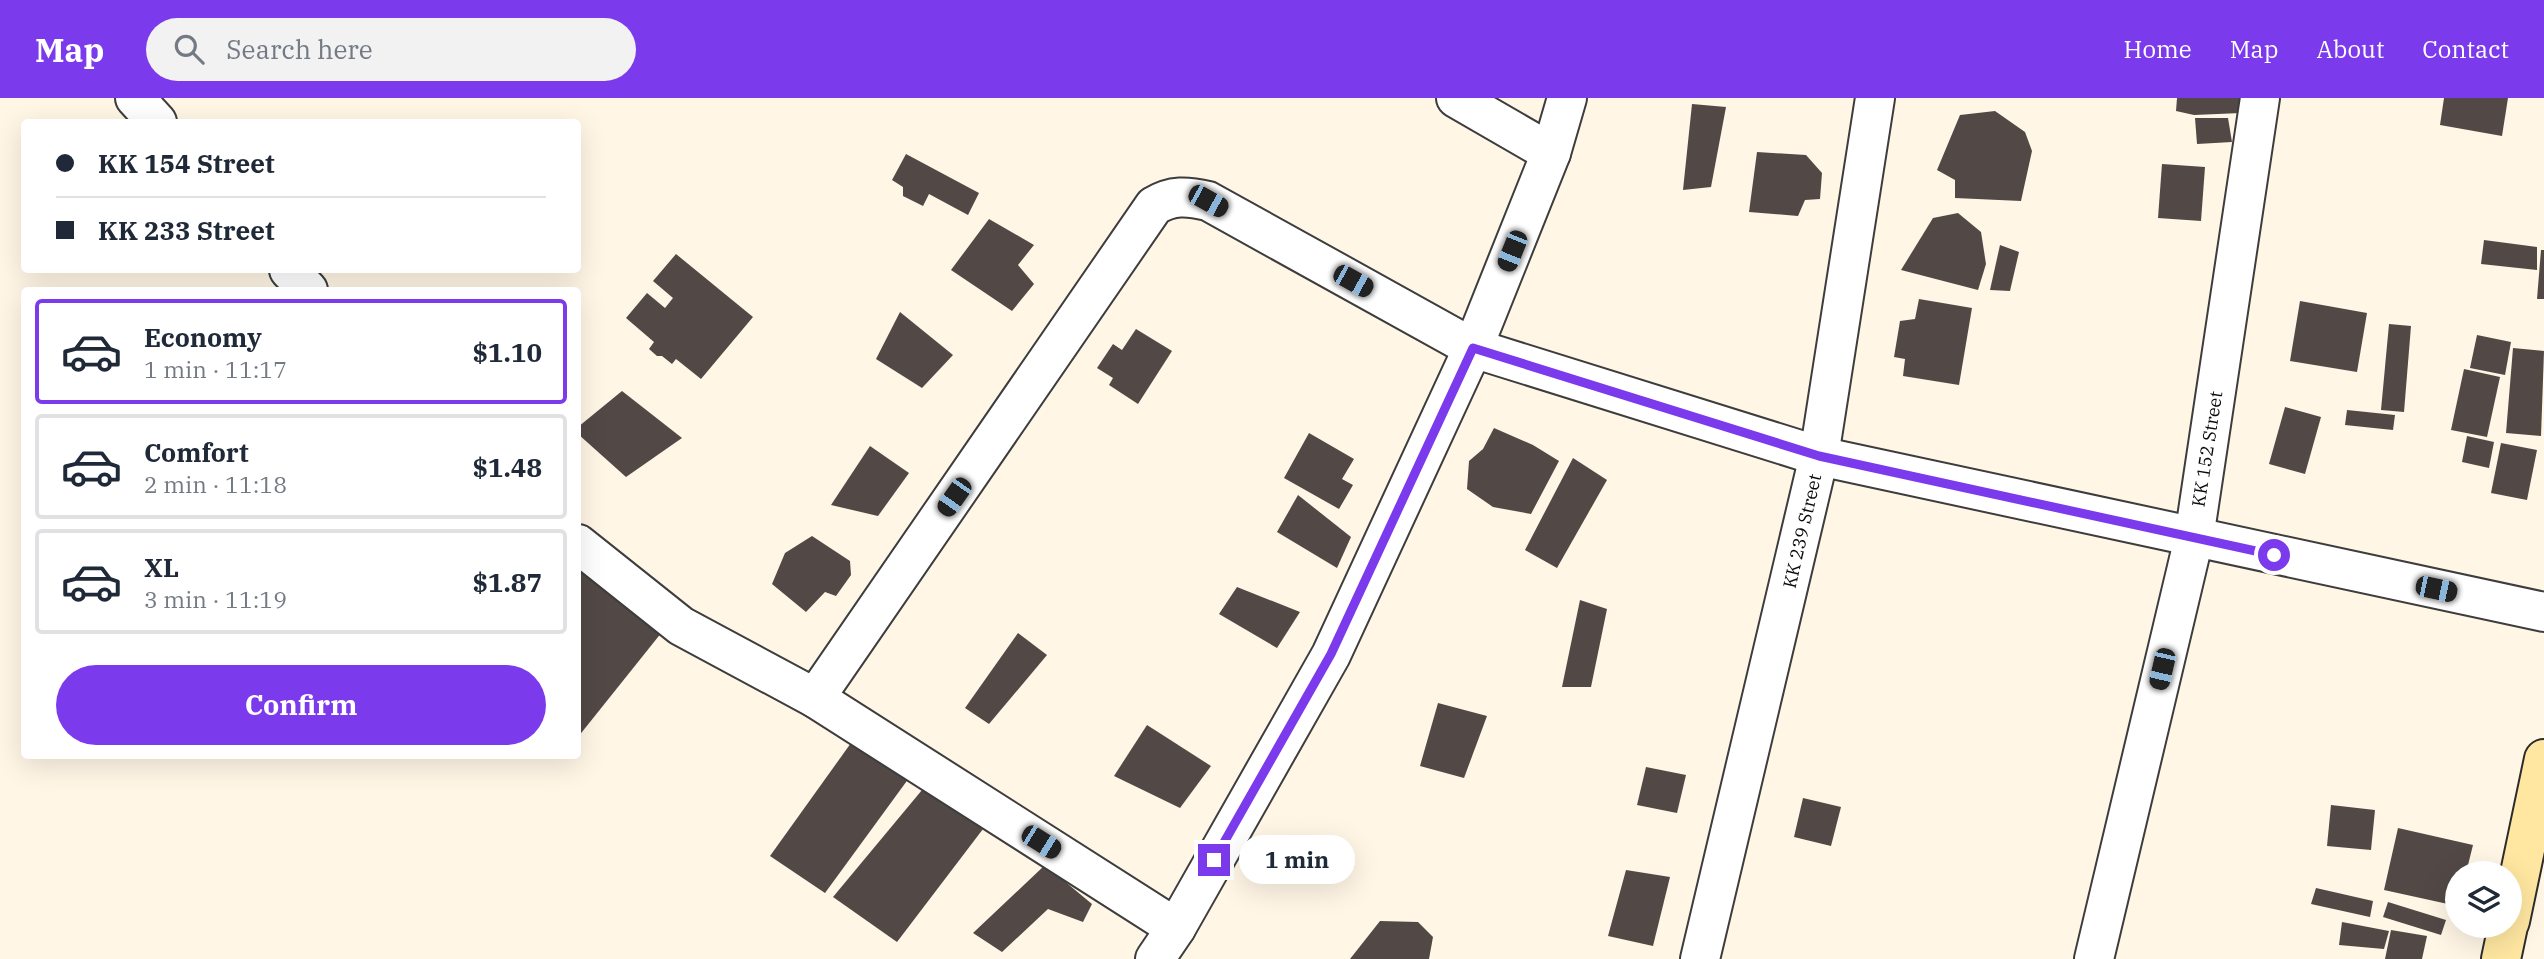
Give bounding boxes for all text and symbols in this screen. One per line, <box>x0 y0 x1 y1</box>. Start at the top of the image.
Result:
search box <box>146 18 636 81</box>
text: Map <box>35 28 104 71</box>
icon: search <box>170 30 208 68</box>
text: Search here <box>226 32 373 66</box>
text: Home <box>2124 33 2192 65</box>
text: Map <box>2230 33 2278 65</box>
text: About <box>2316 33 2384 65</box>
text: Contact <box>2422 33 2509 65</box>
text: KK 154 Street <box>98 146 275 180</box>
car <box>1185 182 1232 220</box>
text: KK 233 Street <box>98 213 275 247</box>
car <box>1495 228 1530 274</box>
car <box>1330 262 1377 300</box>
icon: car <box>60 320 123 383</box>
text: Economy <box>144 320 262 354</box>
text: $1.10 <box>472 335 542 369</box>
text: 1 min · 11:17 <box>144 354 287 384</box>
street label: KK 152 Street <box>2187 390 2227 508</box>
icon: car <box>60 435 123 498</box>
text: Comfort <box>144 435 249 469</box>
text: $1.48 <box>472 450 542 484</box>
text: 2 min · 11:18 <box>144 469 287 499</box>
street label: KK 239 Street <box>1778 472 1826 590</box>
car <box>934 474 975 520</box>
route start <box>2258 539 2290 571</box>
icon: car <box>60 550 123 613</box>
text: XL <box>144 550 179 584</box>
text: $1.87 <box>472 565 542 599</box>
car <box>2414 574 2459 604</box>
text: 3 min · 11:19 <box>144 584 287 614</box>
car <box>2148 646 2177 692</box>
button: Confirm <box>56 665 546 745</box>
car <box>1018 822 1065 862</box>
callout: 1 min <box>1238 836 1354 884</box>
route end <box>1198 844 1230 876</box>
text: 1 min <box>1265 844 1329 874</box>
map controls <box>2445 861 2522 938</box>
button: layers <box>2445 861 2522 938</box>

